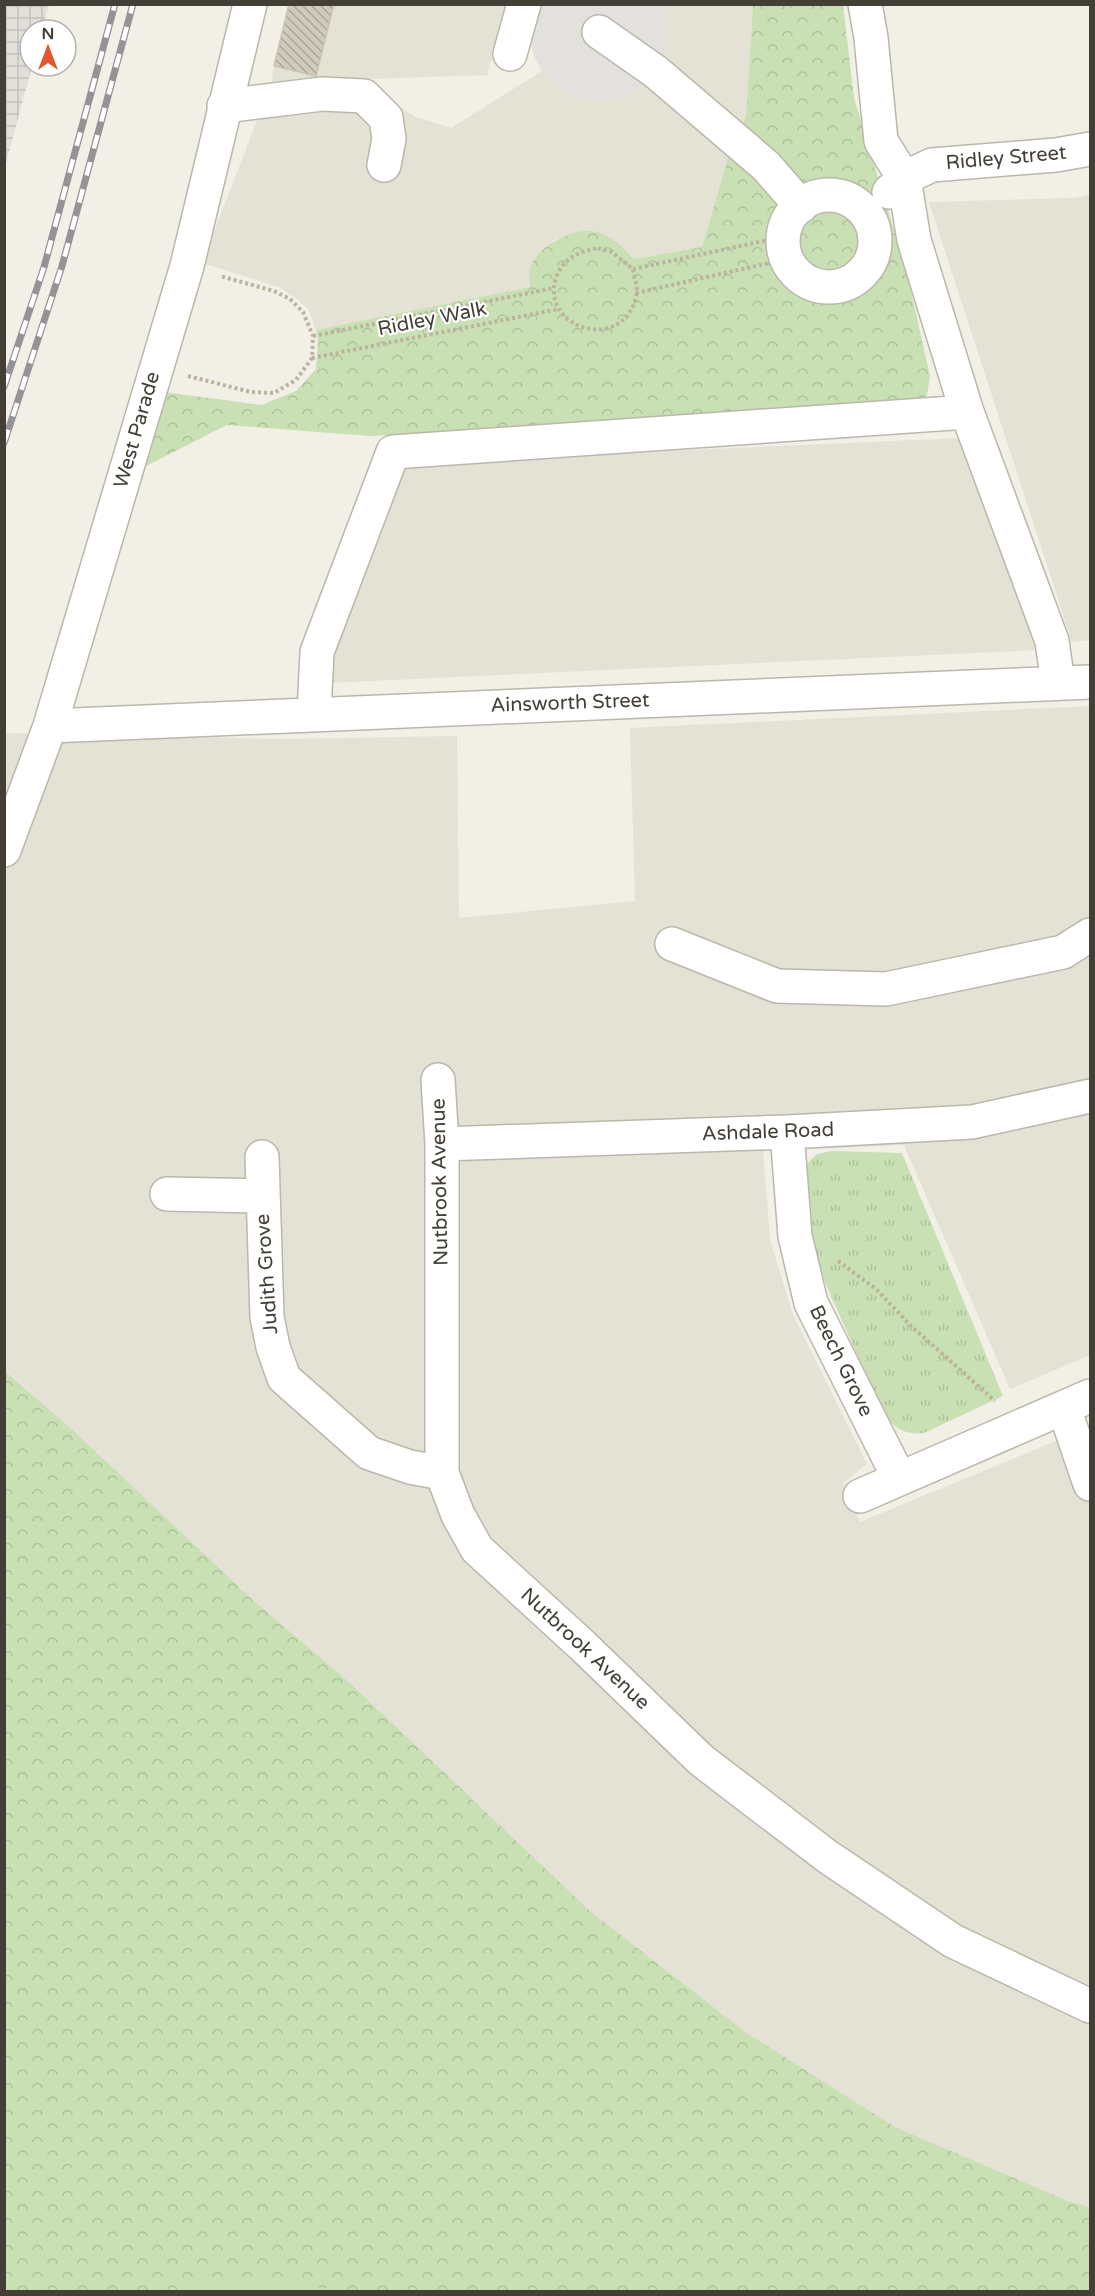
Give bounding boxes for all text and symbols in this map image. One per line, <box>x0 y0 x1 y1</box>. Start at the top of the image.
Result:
north arrow <box>18 18 78 78</box>
text: N <box>42 24 54 44</box>
street label: Ridley Street <box>945 141 1068 175</box>
street label: Ridley Walk <box>375 297 489 341</box>
street label: West Parade <box>109 369 165 491</box>
street label: Ainsworth Street <box>490 688 650 718</box>
street label: Nutbrook Avenue <box>427 1098 453 1266</box>
street label: Ashdale Road <box>701 1118 835 1146</box>
street label: Judith Grove <box>251 1213 283 1335</box>
street label: Beech Grove <box>804 1301 878 1421</box>
street label: Nutbrook Avenue <box>516 1583 654 1715</box>

